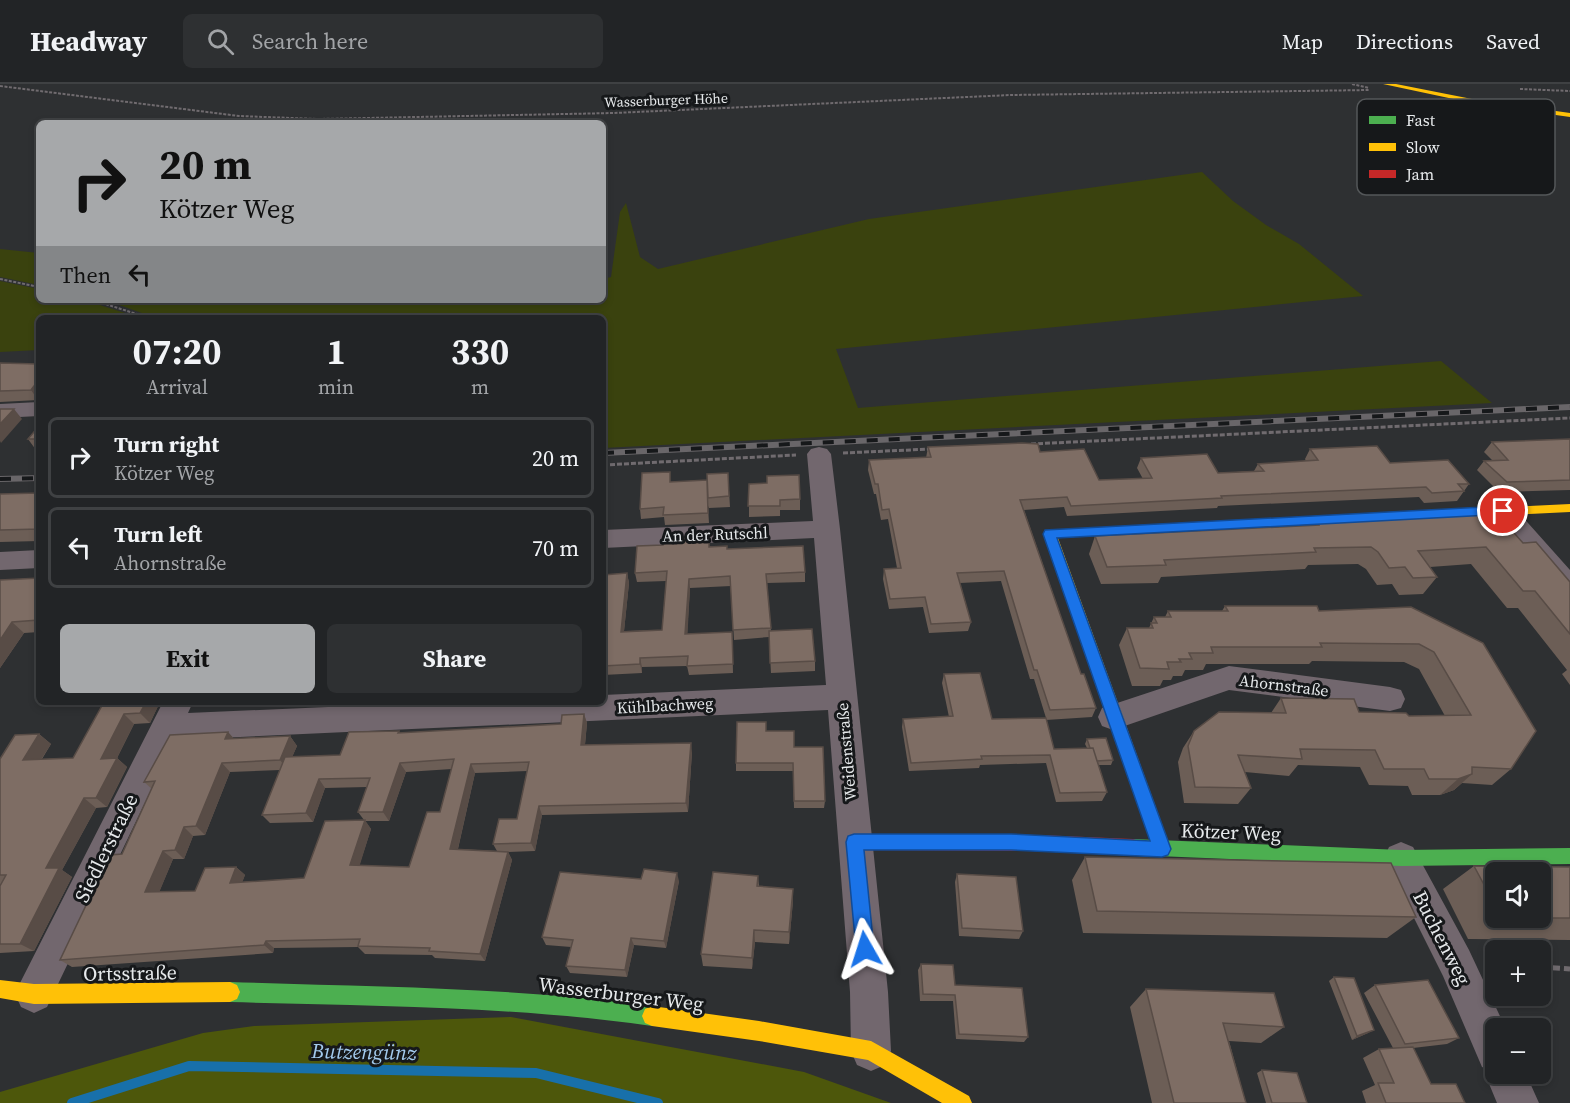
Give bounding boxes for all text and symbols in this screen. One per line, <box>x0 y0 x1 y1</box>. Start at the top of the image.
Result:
search box <box>183 14 603 68</box>
text: Headway <box>30 22 147 60</box>
icon: search <box>204 25 237 58</box>
text: Search here <box>252 26 368 56</box>
text: Map <box>1282 27 1323 56</box>
text: Directions <box>1356 27 1453 56</box>
text: Saved <box>1486 27 1540 56</box>
street label: Wasserburger Höhe <box>604 88 728 112</box>
legend <box>1357 99 1555 195</box>
text: Fast <box>1406 109 1436 131</box>
text: 20 m <box>159 135 252 193</box>
text: Slow <box>1406 136 1441 158</box>
icon: right <box>60 144 138 222</box>
text: Jam <box>1405 163 1434 185</box>
text: Kötzer Weg <box>159 190 295 227</box>
icon: left <box>123 258 156 291</box>
text: Then <box>60 260 111 290</box>
text: 07:20 <box>133 327 221 376</box>
text: 1 <box>326 327 346 376</box>
text: 330 <box>451 327 509 376</box>
text: Arrival <box>146 373 208 401</box>
text: min <box>318 373 354 401</box>
text: m <box>471 373 489 401</box>
text: Turn right <box>114 429 219 459</box>
icon: right <box>63 441 96 474</box>
text: 20 m <box>532 443 579 473</box>
text: Kötzer Weg <box>114 459 214 487</box>
pin <box>1477 485 1528 536</box>
icon: arrive <box>1486 494 1519 527</box>
text: Turn left <box>114 519 202 549</box>
street label: An der Rutschl <box>662 521 768 547</box>
icon: left <box>63 531 96 564</box>
text: 70 m <box>532 533 579 563</box>
text: Ahornstraße <box>114 549 227 577</box>
button: Exit <box>60 624 315 693</box>
button: Share <box>327 624 582 693</box>
street label: Ahornstraße <box>1238 669 1330 701</box>
street label: Kühlbachweg <box>616 691 714 719</box>
street label: Weidenstraße <box>831 702 861 802</box>
street label: Siedlerstraße <box>68 789 144 907</box>
street label: Kötzer Weg <box>1180 816 1282 848</box>
map controls <box>1485 862 1551 1084</box>
button: sound <box>1485 862 1551 928</box>
street label: Buchenweg <box>1406 886 1478 990</box>
position arrow <box>833 917 897 981</box>
button: + <box>1485 940 1551 1006</box>
street label: Ortsstraße <box>83 958 177 988</box>
street label: Wasserburger Weg <box>537 970 705 1018</box>
button: − <box>1485 1018 1551 1084</box>
water label: Butzengünz <box>310 1036 418 1067</box>

